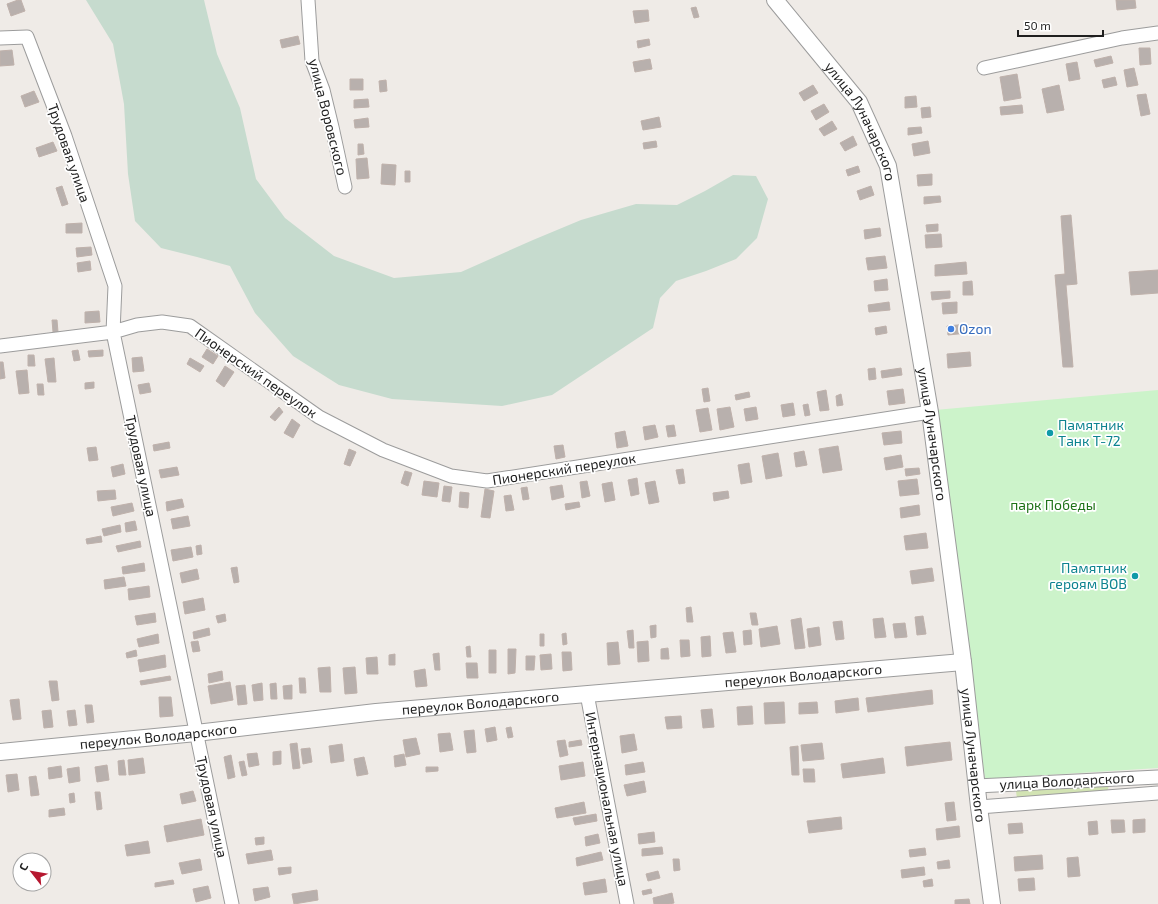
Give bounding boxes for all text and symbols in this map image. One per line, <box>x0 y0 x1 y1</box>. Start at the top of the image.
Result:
scale bar <box>1018 12 1103 38</box>
text: 50 m <box>1024 18 1051 32</box>
street label: улица Воровского <box>306 57 351 177</box>
street label: улица Луначарского <box>821 58 899 182</box>
street label: Трудовая улица <box>45 101 94 204</box>
place label: Ozon <box>959 320 992 337</box>
street label: Пионерский переулок <box>192 324 321 421</box>
marker: Ozon <box>946 324 956 334</box>
street label: улица Луначарского <box>914 366 951 502</box>
street label: Трудовая улица <box>122 414 161 518</box>
place label: Памятник Танк Т-72 <box>1058 416 1124 449</box>
marker: Памятник Танк Т-72 <box>1045 428 1055 438</box>
street label: Пионерский переулок <box>491 449 637 488</box>
park label: парк Победы <box>1010 496 1096 513</box>
place label: Памятник героям ВОВ <box>1049 559 1127 592</box>
marker: Памятник героям ВОВ <box>1130 571 1140 581</box>
street label: переулок Володарского <box>724 660 883 690</box>
street label: переулок Володарского <box>401 687 560 718</box>
street label: улица Луначарского <box>958 687 990 823</box>
street label: Интернациональная улица <box>582 710 633 888</box>
street label: переулок Володарского <box>79 719 238 752</box>
street label: Трудовая улица <box>193 755 232 859</box>
street label: улица Володарского <box>999 768 1135 793</box>
north arrow <box>12 852 52 892</box>
text: С <box>16 860 31 873</box>

